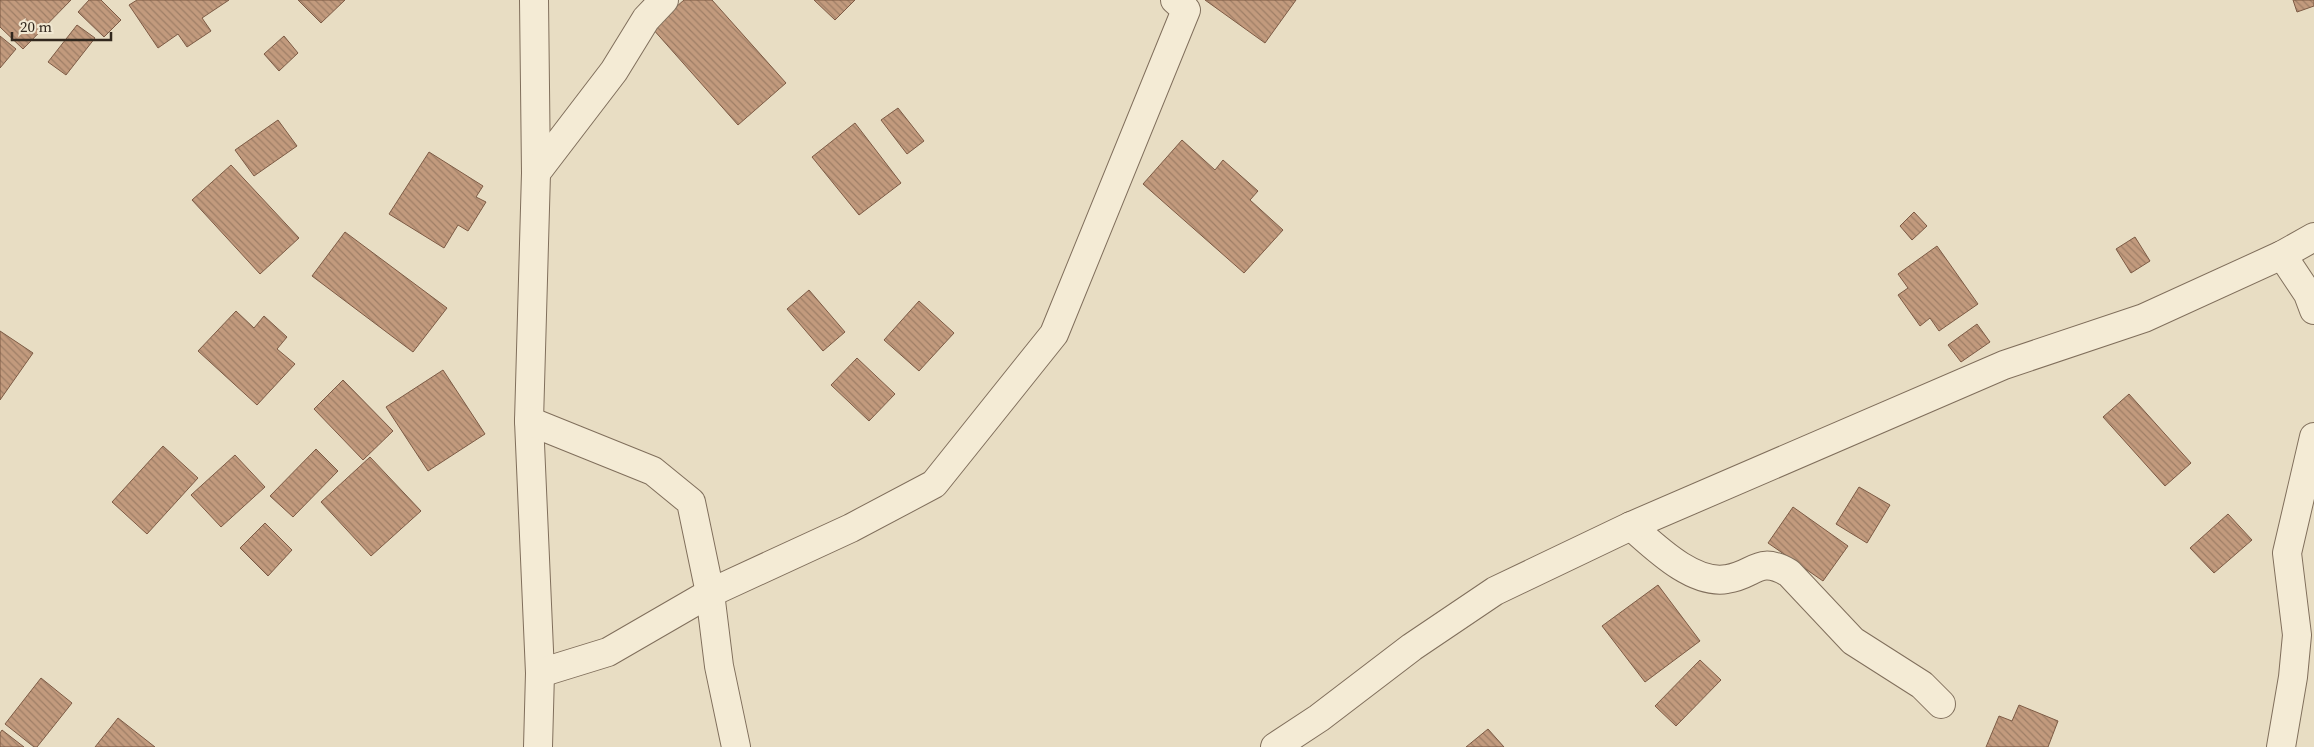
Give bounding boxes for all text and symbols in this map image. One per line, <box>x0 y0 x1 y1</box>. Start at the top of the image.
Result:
scale bar <box>12 10 111 42</box>
text: 20 m <box>20 16 52 37</box>

